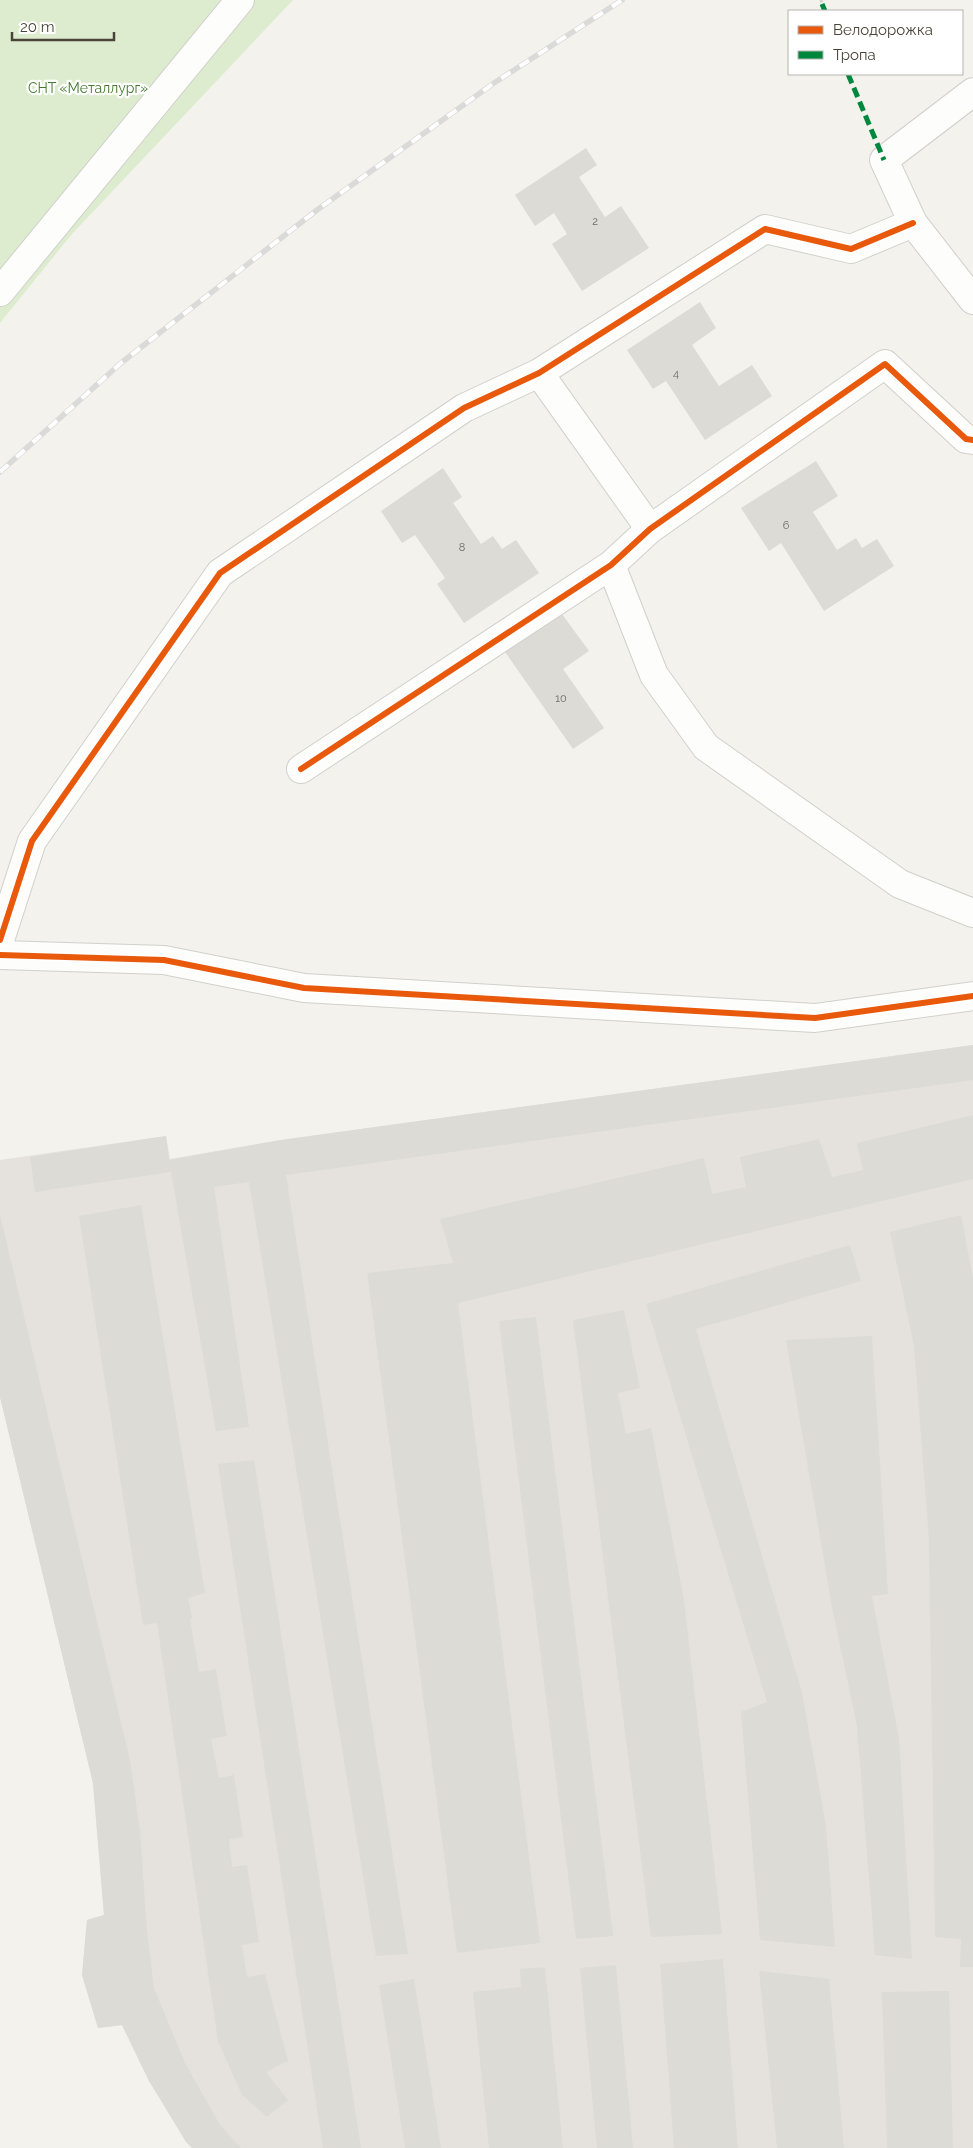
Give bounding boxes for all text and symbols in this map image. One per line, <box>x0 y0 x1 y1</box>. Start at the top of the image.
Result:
scale bar <box>12 10 115 42</box>
legend <box>788 10 963 75</box>
text: 20 m <box>20 18 55 36</box>
text: Велодорожка <box>833 21 933 39</box>
text: Тропа <box>833 46 876 64</box>
park label: СНТ «Металлург» <box>28 80 148 96</box>
house number: 2 <box>592 215 598 228</box>
house number: 4 <box>673 367 679 380</box>
house number: 6 <box>783 519 790 532</box>
house number: 8 <box>459 541 465 554</box>
house number: 10 <box>555 692 567 705</box>

